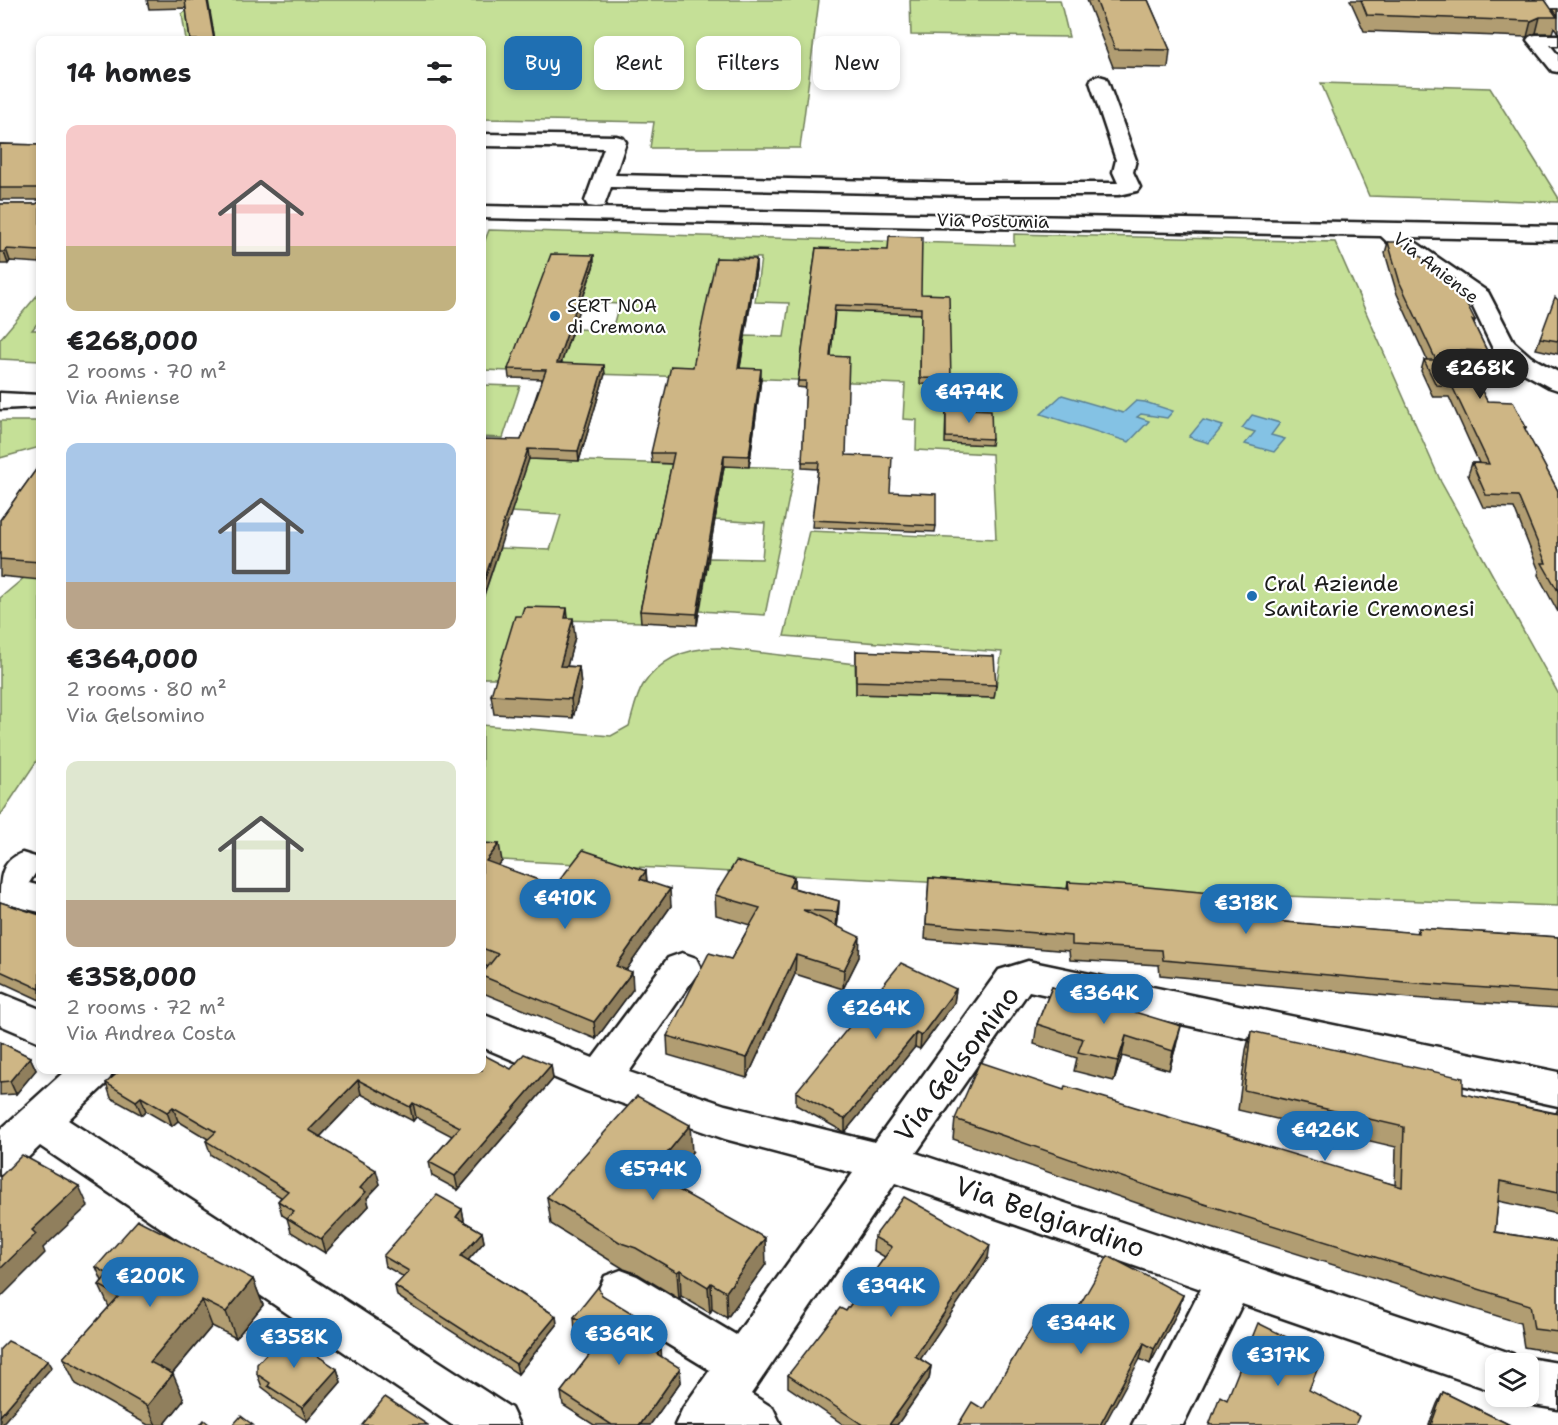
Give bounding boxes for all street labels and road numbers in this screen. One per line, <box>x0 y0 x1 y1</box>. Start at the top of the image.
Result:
street label: Via Postumia <box>936 208 1050 234</box>
street label: Via Aniense <box>1388 227 1484 309</box>
street label: Via Gelsomino <box>885 978 1028 1150</box>
street label: Via Belgiardino <box>950 1167 1150 1266</box>

